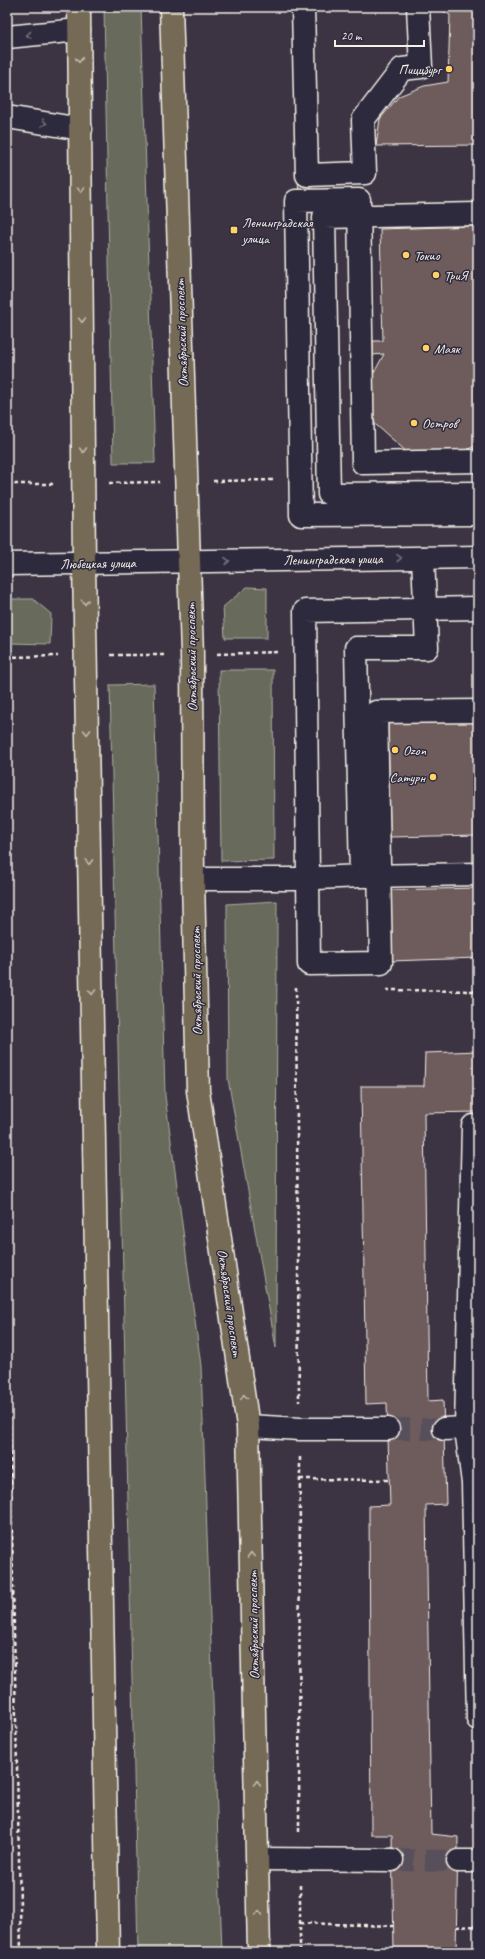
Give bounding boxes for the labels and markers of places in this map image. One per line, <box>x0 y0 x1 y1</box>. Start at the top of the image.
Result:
place label: Пиццбург <box>399 61 443 78</box>
marker: Пиццбург <box>444 64 454 74</box>
place label: Ленинградская улица <box>241 214 314 247</box>
marker: Ленинградская улица <box>229 225 239 235</box>
place label: Токио <box>414 247 441 264</box>
marker: Токио <box>401 250 411 260</box>
place label: ТриЯ <box>444 267 470 284</box>
marker: ТриЯ <box>431 270 441 280</box>
place label: Маяк <box>434 340 462 357</box>
marker: Маяк <box>421 343 431 353</box>
place label: Остров <box>422 415 461 432</box>
marker: Остров <box>409 418 419 428</box>
place label: Ozon <box>403 742 427 759</box>
marker: Ozon <box>390 745 400 755</box>
place label: Сатурн <box>390 769 426 786</box>
marker: Сатурн <box>428 772 438 782</box>

